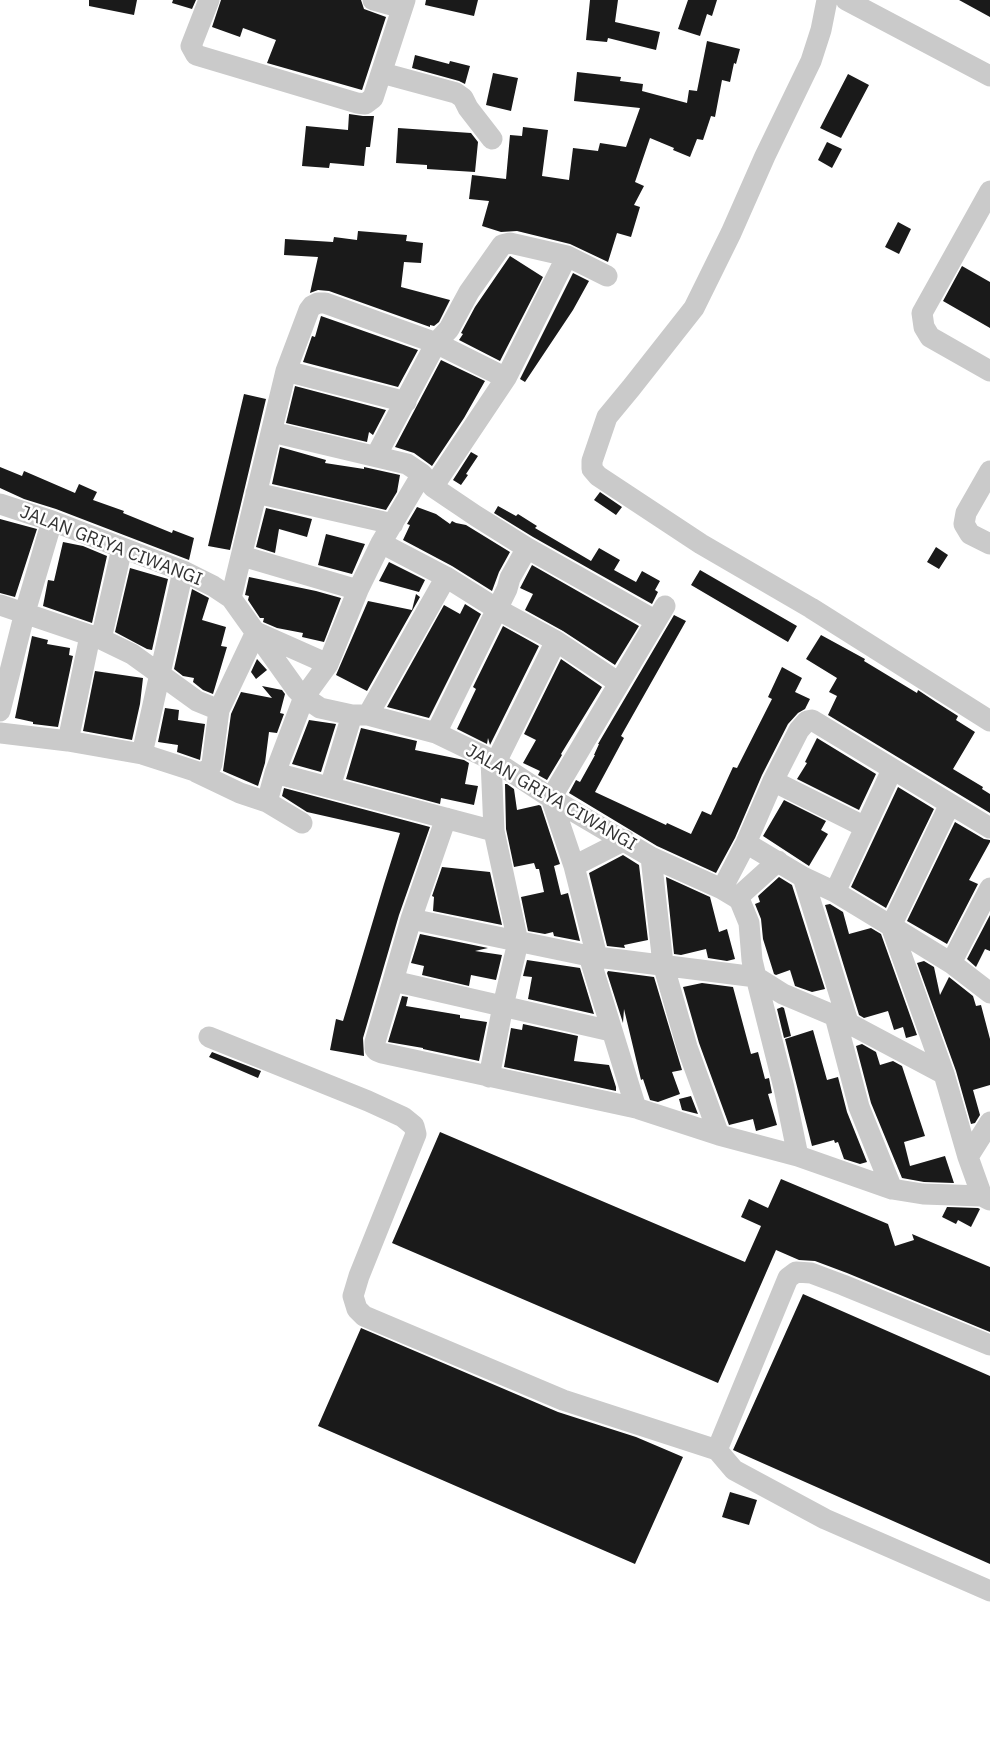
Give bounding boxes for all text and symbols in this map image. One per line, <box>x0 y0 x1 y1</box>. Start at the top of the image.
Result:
street label: JALAN GRIYA CIWANGI <box>17 501 205 591</box>
street label: JALAN GRIYA CIWANGI <box>462 740 640 856</box>

